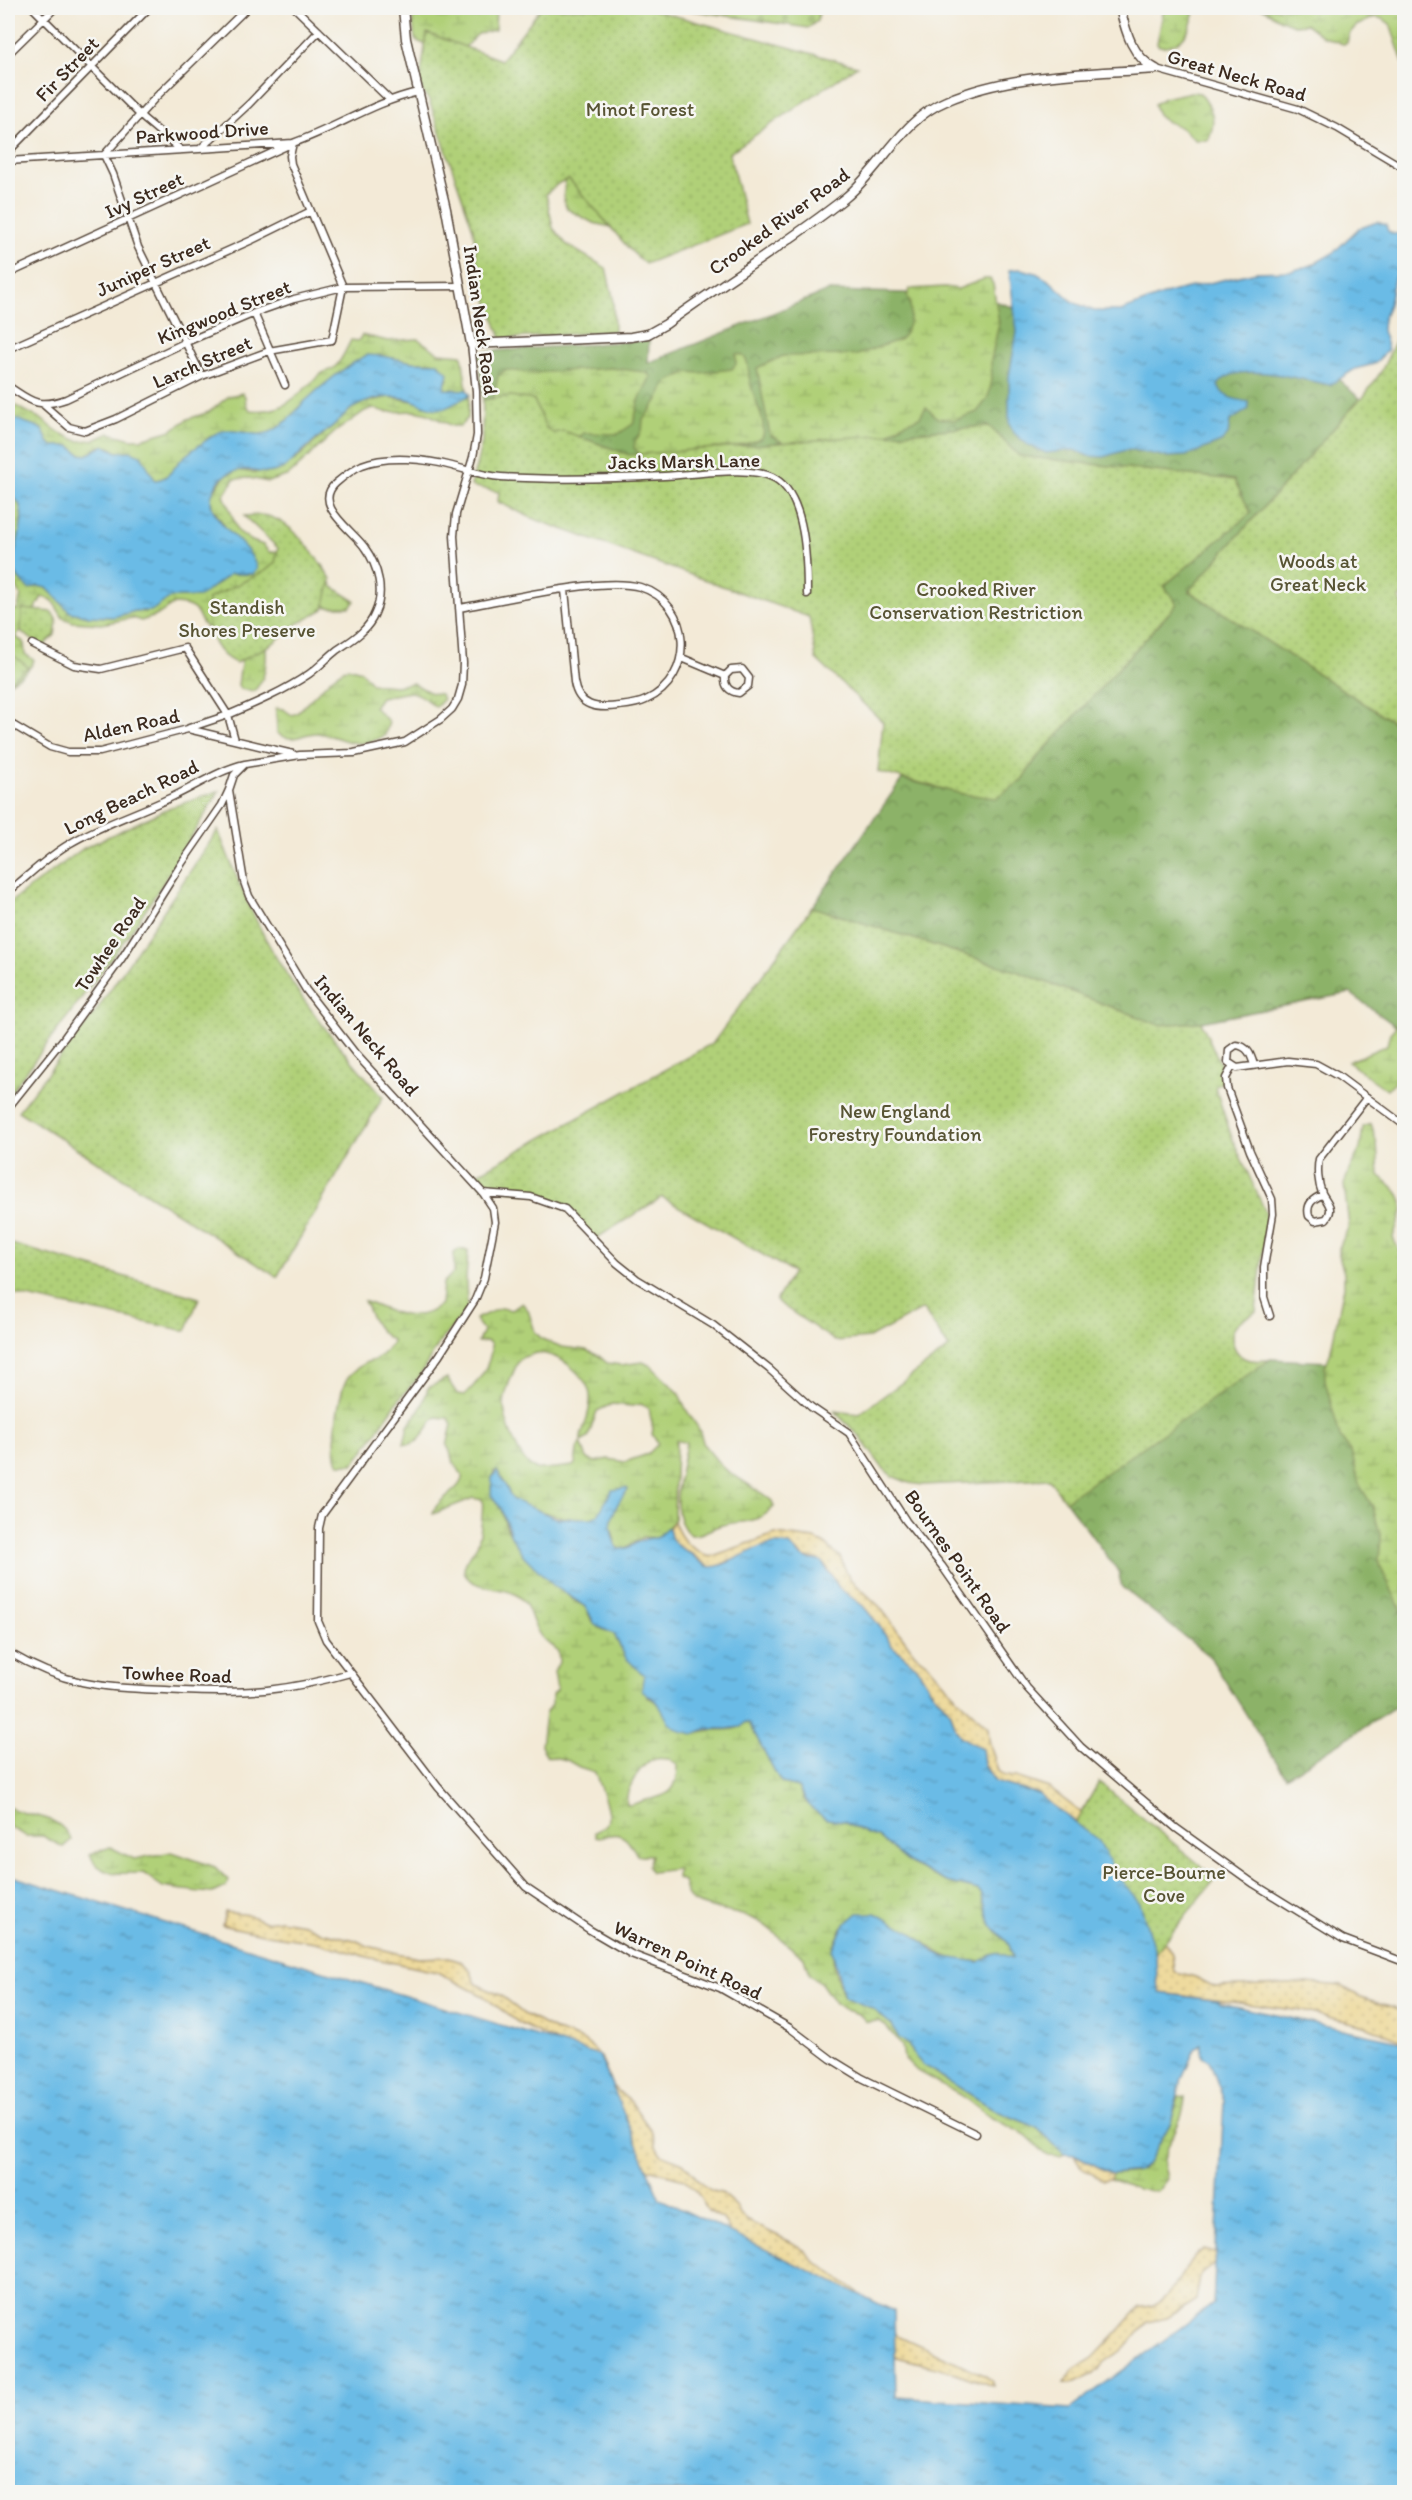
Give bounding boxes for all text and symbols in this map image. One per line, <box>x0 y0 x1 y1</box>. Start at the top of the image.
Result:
street label: Fir Street <box>30 31 104 107</box>
street label: Great Neck Road <box>1165 44 1310 106</box>
park label: Minot Forest <box>586 97 695 121</box>
street label: Parkwood Drive <box>135 115 269 149</box>
street label: Crooked River Road <box>704 162 854 280</box>
street label: Ivy Street <box>101 166 188 224</box>
street label: Juniper Street <box>92 230 214 302</box>
street label: Indian Neck Road <box>459 244 503 396</box>
street label: Kingwood Street <box>154 274 294 350</box>
street label: Larch Street <box>149 330 255 394</box>
street label: Jacks Marsh Lane <box>608 448 760 474</box>
park label: Woods at Great Neck <box>1270 549 1367 596</box>
park label: Crooked River Conservation Restriction <box>869 577 1083 624</box>
park label: Standish Shores Preserve <box>179 595 315 642</box>
street label: Alden Road <box>80 703 182 747</box>
street label: Long Beach Road <box>60 754 202 840</box>
street label: Towhee Road <box>69 892 151 996</box>
street label: Indian Neck Road <box>309 970 425 1101</box>
park label: New England Forestry Foundation <box>808 1099 982 1146</box>
street label: Bournes Point Road <box>900 1485 1016 1637</box>
street label: Towhee Road <box>122 1660 232 1688</box>
park label: Pierce-Bourne Cove <box>1102 1860 1226 1907</box>
street label: Warren Point Road <box>610 1915 766 2005</box>

